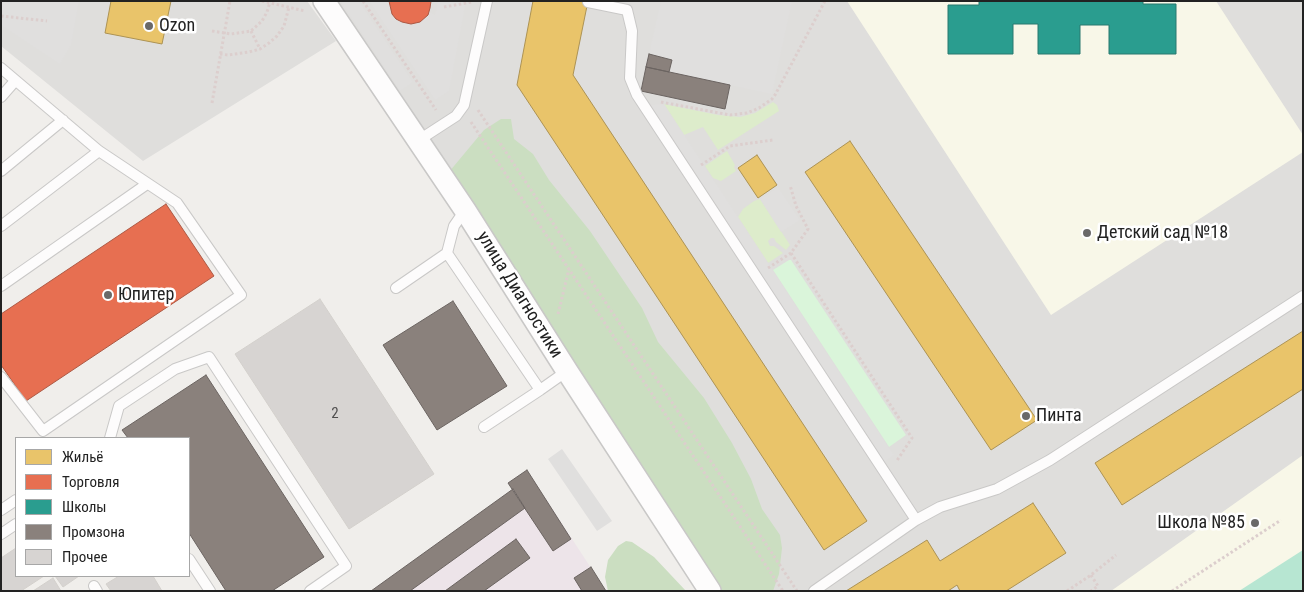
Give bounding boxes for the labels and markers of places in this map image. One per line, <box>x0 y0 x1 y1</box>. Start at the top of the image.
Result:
place label: Ozon <box>159 15 195 37</box>
marker: Ozon <box>143 20 155 32</box>
place label: Детский сад №18 <box>1097 222 1228 244</box>
marker: Детский сад №18 <box>1081 227 1093 239</box>
place label: Юпитер <box>118 284 174 306</box>
marker: Юпитер <box>102 289 114 301</box>
place label: Пинта <box>1036 405 1082 427</box>
marker: Пинта <box>1020 410 1032 422</box>
place label: Школа №85 <box>1157 512 1245 534</box>
marker: Школа №85 <box>1249 517 1261 529</box>

